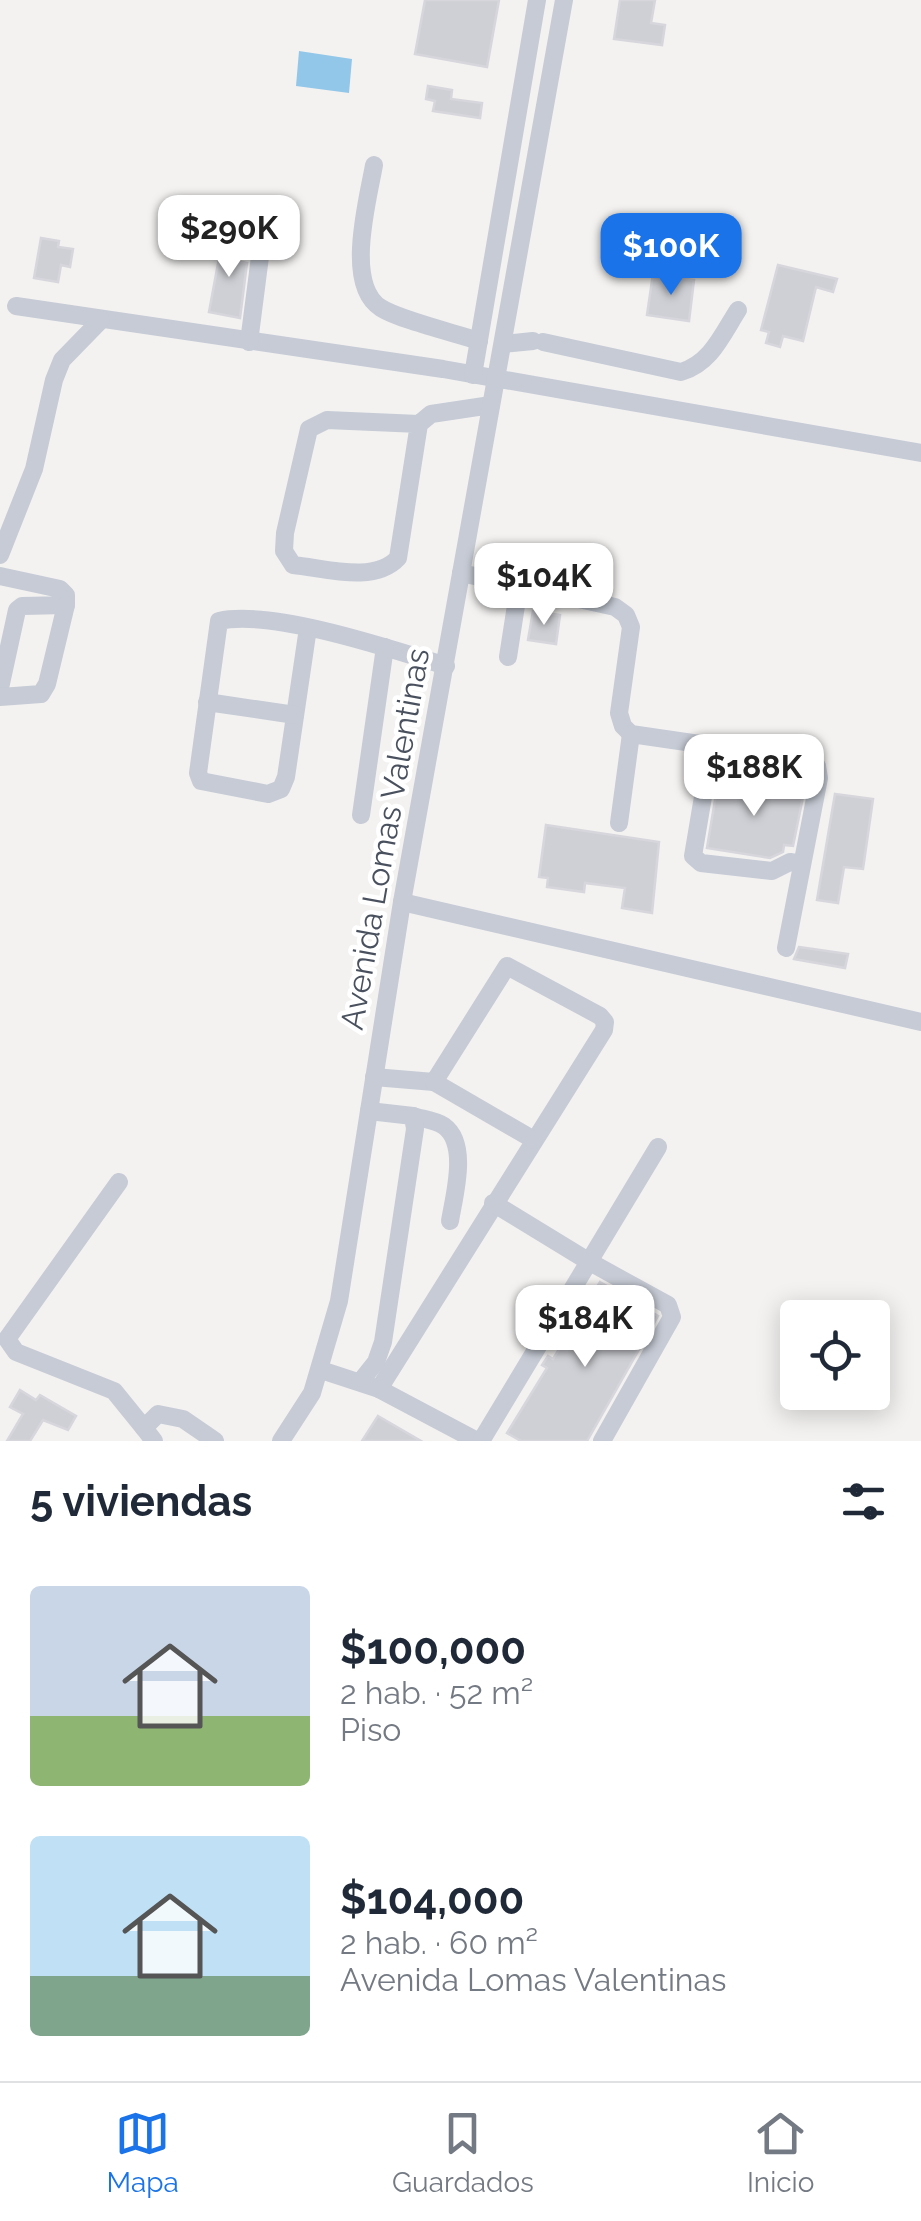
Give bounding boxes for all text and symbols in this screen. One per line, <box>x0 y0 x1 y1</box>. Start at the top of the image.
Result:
pin: $290K <box>159 195 299 280</box>
text: $290K <box>180 209 278 246</box>
pin: $100K <box>601 213 741 298</box>
text: $100K <box>623 227 719 264</box>
pin: $104K <box>474 543 614 628</box>
text: $104K <box>496 557 592 594</box>
street label: Avenida Lomas Valentinas <box>333 645 436 1032</box>
pin: $188K <box>684 734 824 819</box>
text: $188K <box>706 748 802 785</box>
pin: $184K <box>515 1285 655 1370</box>
text: $184K <box>537 1299 633 1336</box>
map controls <box>780 1300 890 1410</box>
button: locate <box>780 1300 890 1410</box>
icon: filters <box>836 1474 891 1529</box>
text: 5 viviendas <box>30 1477 252 1526</box>
text: $100,000 <box>340 1625 526 1674</box>
icon: home <box>110 1626 230 1746</box>
text: 2 hab. · 52 m² <box>340 1674 533 1711</box>
text: Piso <box>340 1711 401 1748</box>
text: $104,000 <box>340 1875 524 1924</box>
icon: home <box>110 1876 230 1996</box>
text: 2 hab. · 60 m² <box>340 1924 538 1961</box>
text: Avenida Lomas Valentinas <box>340 1961 726 1998</box>
tab: Mapa <box>107 2106 179 2199</box>
tab: Guardados <box>392 2106 534 2199</box>
tab: Inicio <box>747 2106 814 2199</box>

